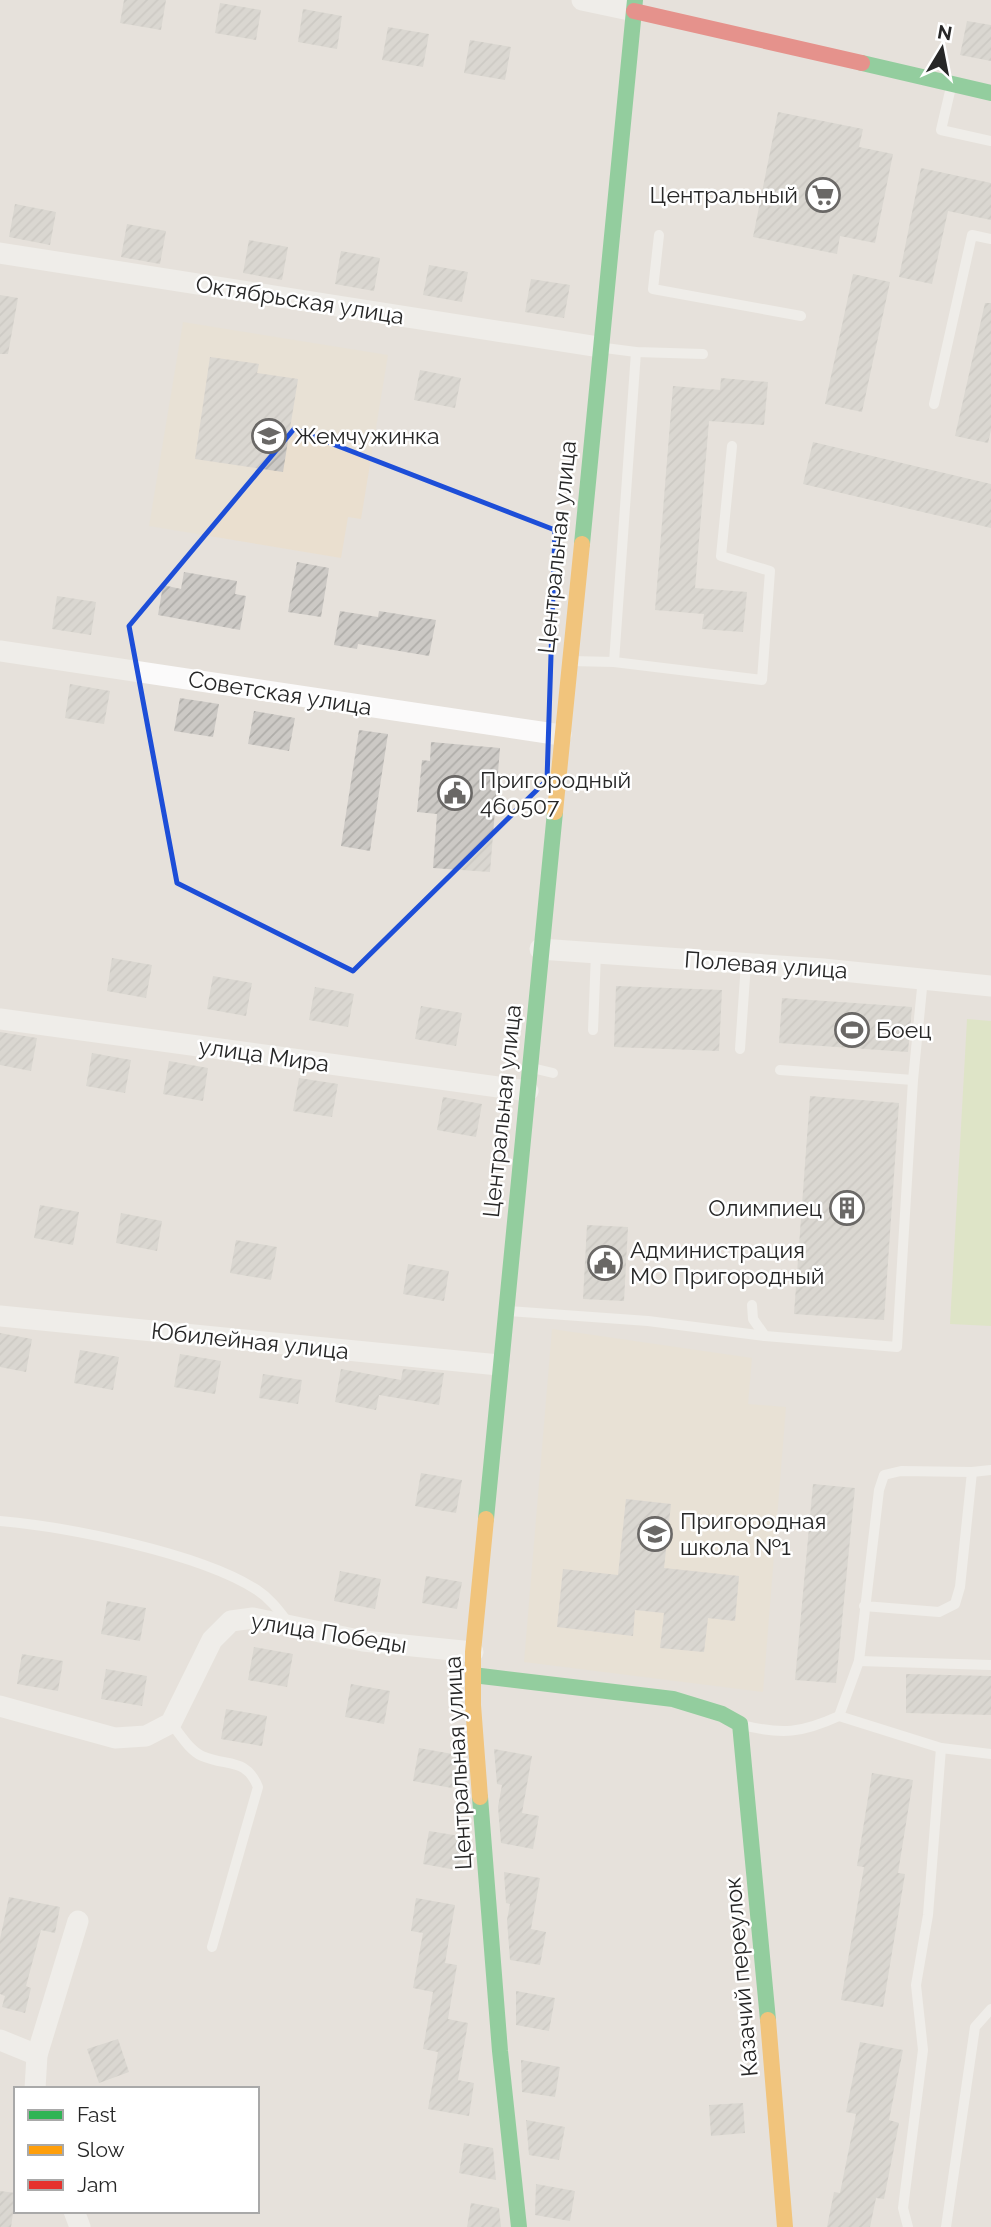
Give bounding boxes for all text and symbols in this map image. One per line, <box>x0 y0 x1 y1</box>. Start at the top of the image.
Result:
north arrow <box>907 14 977 84</box>
text: N <box>936 20 954 44</box>
supermarket icon: Центральный <box>804 176 842 214</box>
place label: Центральный <box>650 181 798 208</box>
street label: Октябрьская улица <box>194 270 406 329</box>
school or university icon: Жемчужинка <box>250 417 288 455</box>
place label: Жемчужинка <box>294 422 440 449</box>
street label: Центральная улица <box>532 439 581 655</box>
street label: Советская улица <box>186 665 374 720</box>
place label: Пригородный 460507 <box>480 766 631 819</box>
public building icon: Пригородный 460507 <box>436 774 474 812</box>
street label: Полевая улица <box>683 945 849 984</box>
street label: Центральная улица <box>477 1003 526 1219</box>
sports icon: Боец <box>833 1011 871 1049</box>
place label: Боец <box>876 1016 932 1043</box>
street label: улица Мира <box>197 1032 331 1077</box>
building icon: Олимпиец <box>828 1189 866 1227</box>
place label: Олимпиец <box>708 1194 822 1221</box>
place label: Администрация МО Пригородный <box>630 1236 824 1289</box>
public building icon: Администрация МО Пригородный <box>586 1244 624 1282</box>
street label: Юбилейная улица <box>150 1317 350 1364</box>
place label: Пригородная школа №1 <box>680 1507 826 1560</box>
school or university icon: Пригородная школа №1 <box>636 1515 674 1553</box>
street label: улица Победы <box>249 1607 409 1658</box>
street label: Центральная улица <box>438 1655 477 1871</box>
street label: Казачий переулок <box>718 1876 763 2078</box>
legend <box>14 2087 259 2213</box>
text: Fast <box>77 2102 117 2127</box>
text: Slow <box>77 2137 125 2162</box>
text: Jam <box>77 2172 118 2197</box>

